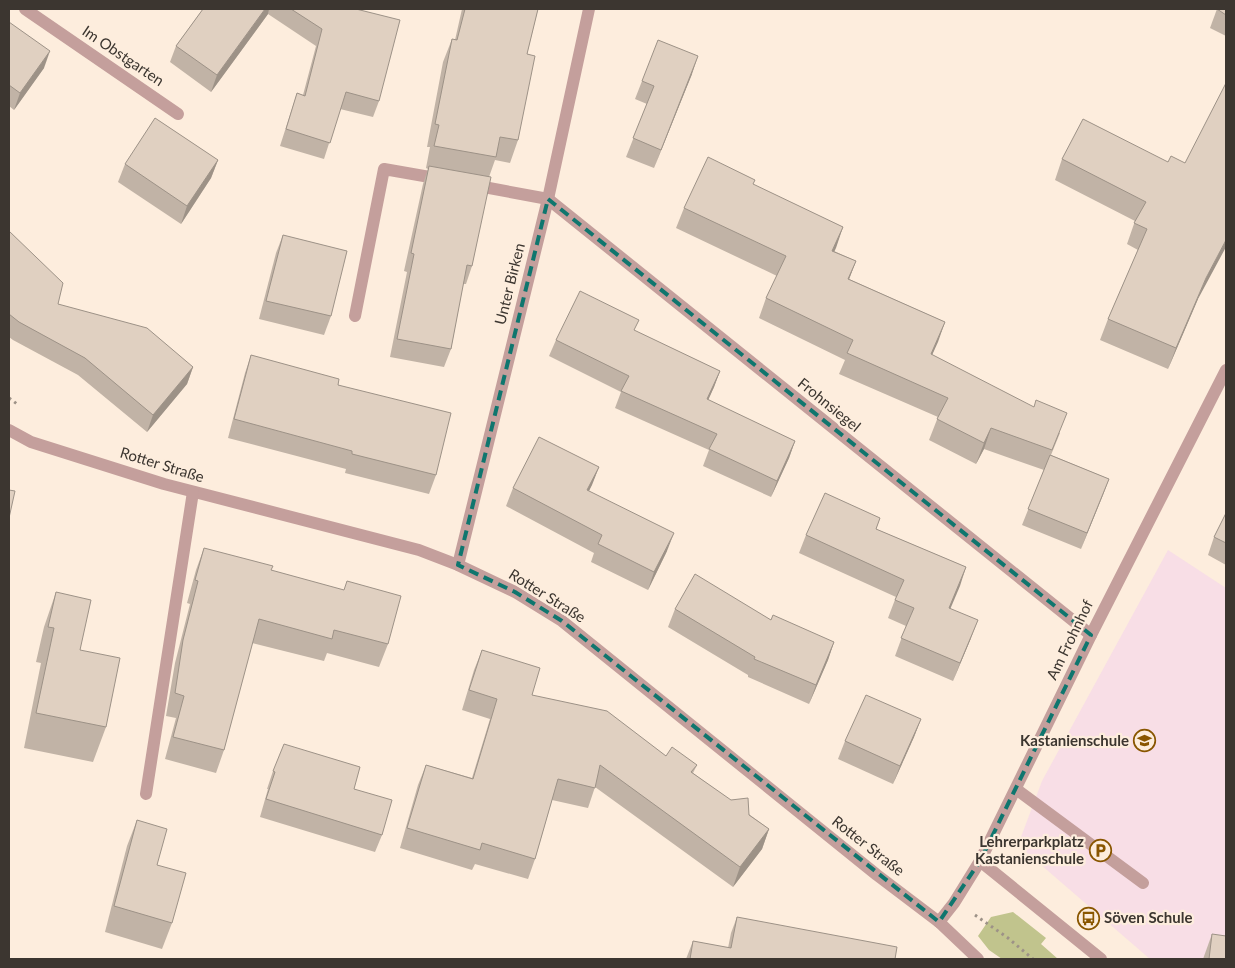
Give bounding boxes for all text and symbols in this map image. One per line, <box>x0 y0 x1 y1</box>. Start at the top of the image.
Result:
street label: Im Obstgarten <box>79 21 168 89</box>
street label: Unter Birken <box>490 241 528 326</box>
street label: Frohnsiegel <box>795 374 865 435</box>
street label: Rotter Straße <box>118 443 207 485</box>
street label: Rotter Straße <box>506 564 589 626</box>
street label: Am Frohnhof <box>1042 596 1096 682</box>
school or university icon: Kastanienschule <box>1133 729 1157 753</box>
place label: Kastanienschule <box>1020 731 1129 749</box>
street label: Rotter Straße <box>829 811 908 879</box>
place label: Lehrerparkplatz Kastanienschule <box>975 832 1084 867</box>
parking icon: Lehrerparkplatz Kastanienschule <box>1088 839 1112 863</box>
bus stop icon: Söven Schule <box>1076 906 1100 930</box>
place label: Söven Schule <box>1104 908 1192 926</box>

